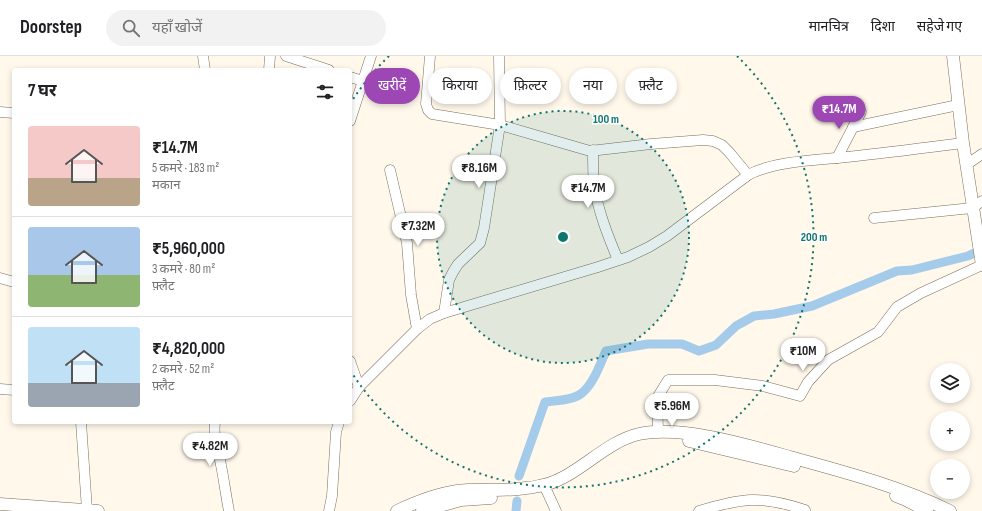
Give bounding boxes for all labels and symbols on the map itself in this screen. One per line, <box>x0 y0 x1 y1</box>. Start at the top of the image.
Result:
pin: ₹14.7M <box>806 96 872 130</box>
text: 100 m <box>593 112 619 127</box>
pin: ₹8.16M <box>446 155 512 189</box>
pin: ₹14.7M <box>555 175 621 209</box>
pin: ₹7.32M <box>385 213 451 247</box>
centre of rings <box>556 230 570 244</box>
text: 200 m <box>801 230 827 245</box>
pin: ₹10M <box>779 338 827 372</box>
pin: ₹5.96M <box>639 393 705 427</box>
pin: ₹4.82M <box>177 433 243 467</box>

